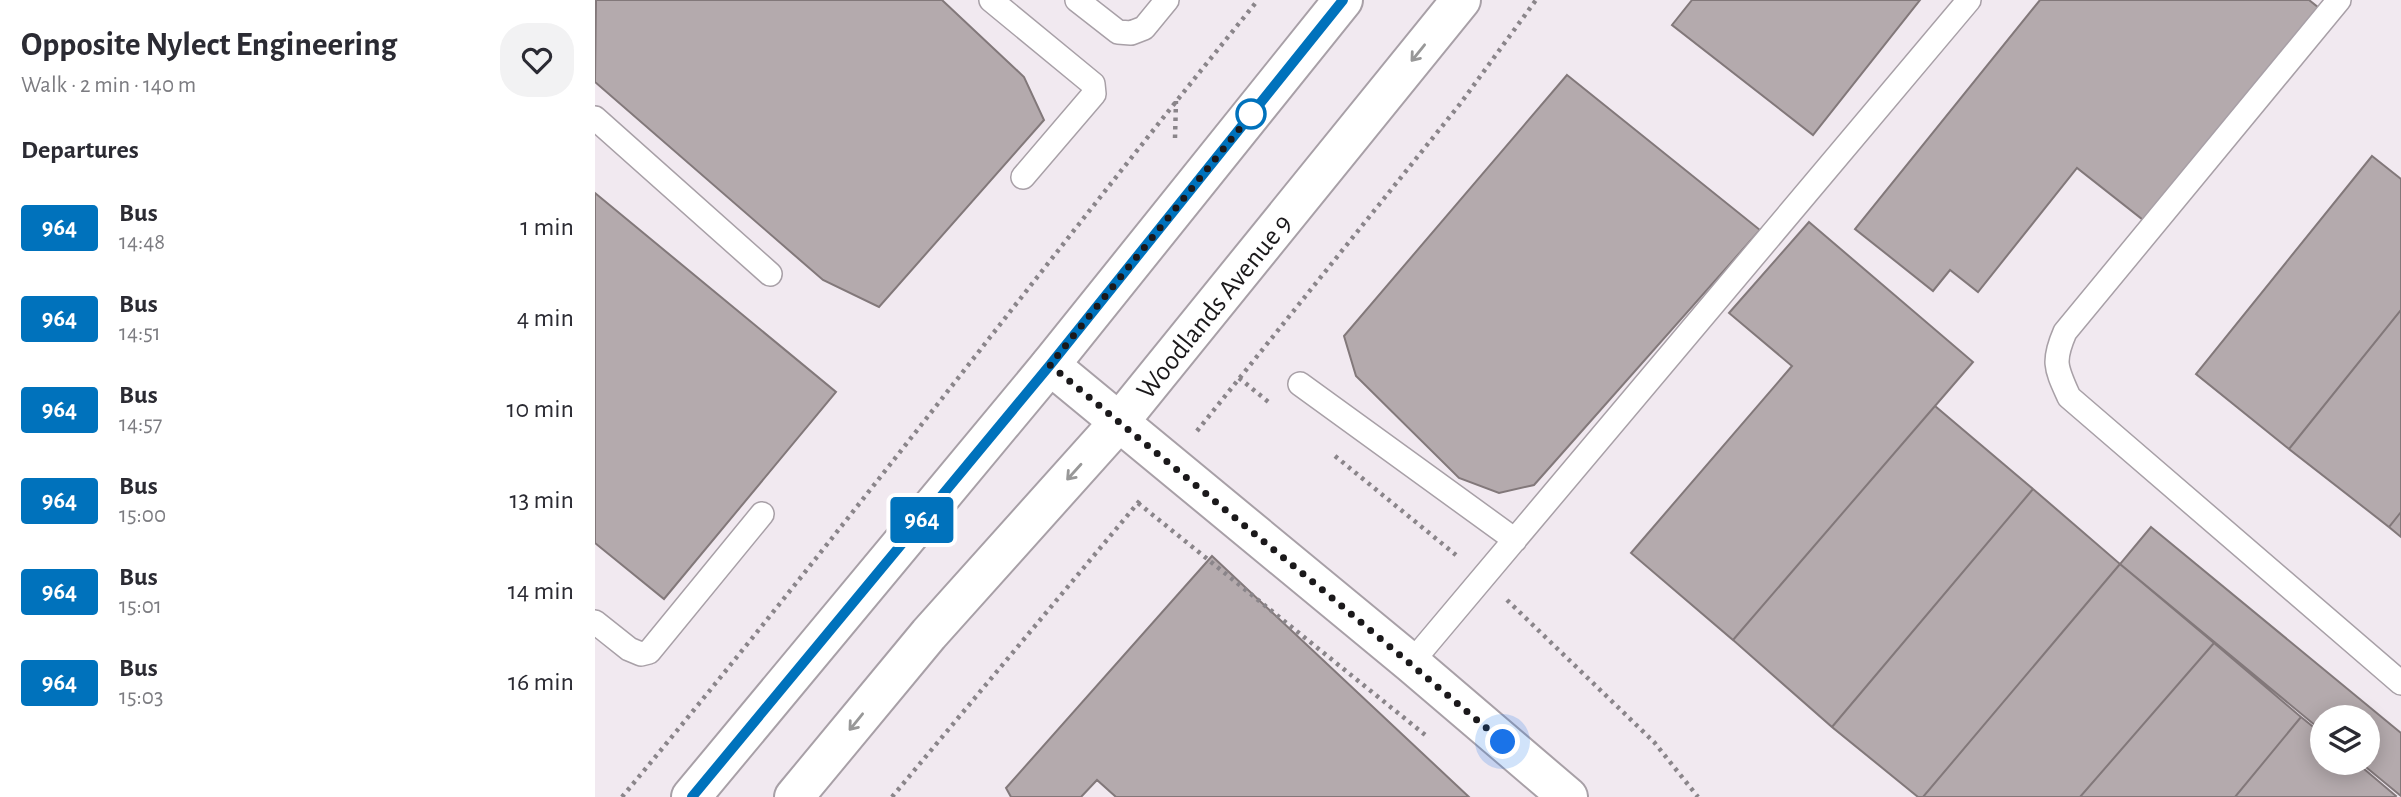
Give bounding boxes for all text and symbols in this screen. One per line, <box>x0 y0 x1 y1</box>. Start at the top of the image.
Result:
button: heart <box>500 23 574 97</box>
text: Opposite Nylect Engineering <box>21 29 397 62</box>
one-way arrow <box>1410 44 1426 62</box>
text: Walk · 2 min · 140 m <box>21 74 196 97</box>
unlabelled marker <box>1236 99 1266 129</box>
text: Departures <box>21 137 139 163</box>
text: Bus <box>119 200 158 226</box>
street label: Woodlands Avenue 9 <box>1132 209 1298 405</box>
text: 1 min <box>520 214 574 240</box>
text: 964 <box>42 216 77 240</box>
text: 14:48 <box>119 231 165 254</box>
text: Bus <box>119 291 158 317</box>
text: 4 min <box>517 305 574 331</box>
text: 964 <box>42 307 77 331</box>
text: 14:51 <box>119 322 161 345</box>
text: Bus <box>119 382 158 408</box>
text: 10 min <box>507 396 574 422</box>
text: 964 <box>42 398 77 422</box>
text: 14:57 <box>119 413 162 436</box>
one-way arrow <box>1066 463 1082 481</box>
text: Bus <box>119 473 158 499</box>
text: 13 min <box>510 487 574 513</box>
text: 964 <box>42 489 77 513</box>
line badge: 964 <box>882 497 962 543</box>
text: 15:00 <box>119 504 166 527</box>
text: 964 <box>904 508 940 532</box>
text: Bus <box>119 564 158 590</box>
text: 14 min <box>508 578 574 604</box>
text: 964 <box>42 580 77 604</box>
text: 15:01 <box>119 595 162 618</box>
text: Bus <box>119 655 158 681</box>
text: 16 min <box>508 669 574 695</box>
text: 964 <box>42 671 77 695</box>
text: 15:03 <box>119 686 163 709</box>
map controls <box>2310 705 2380 775</box>
button: layers <box>2310 705 2380 775</box>
one-way arrow <box>848 713 863 731</box>
your location <box>1485 724 1520 759</box>

